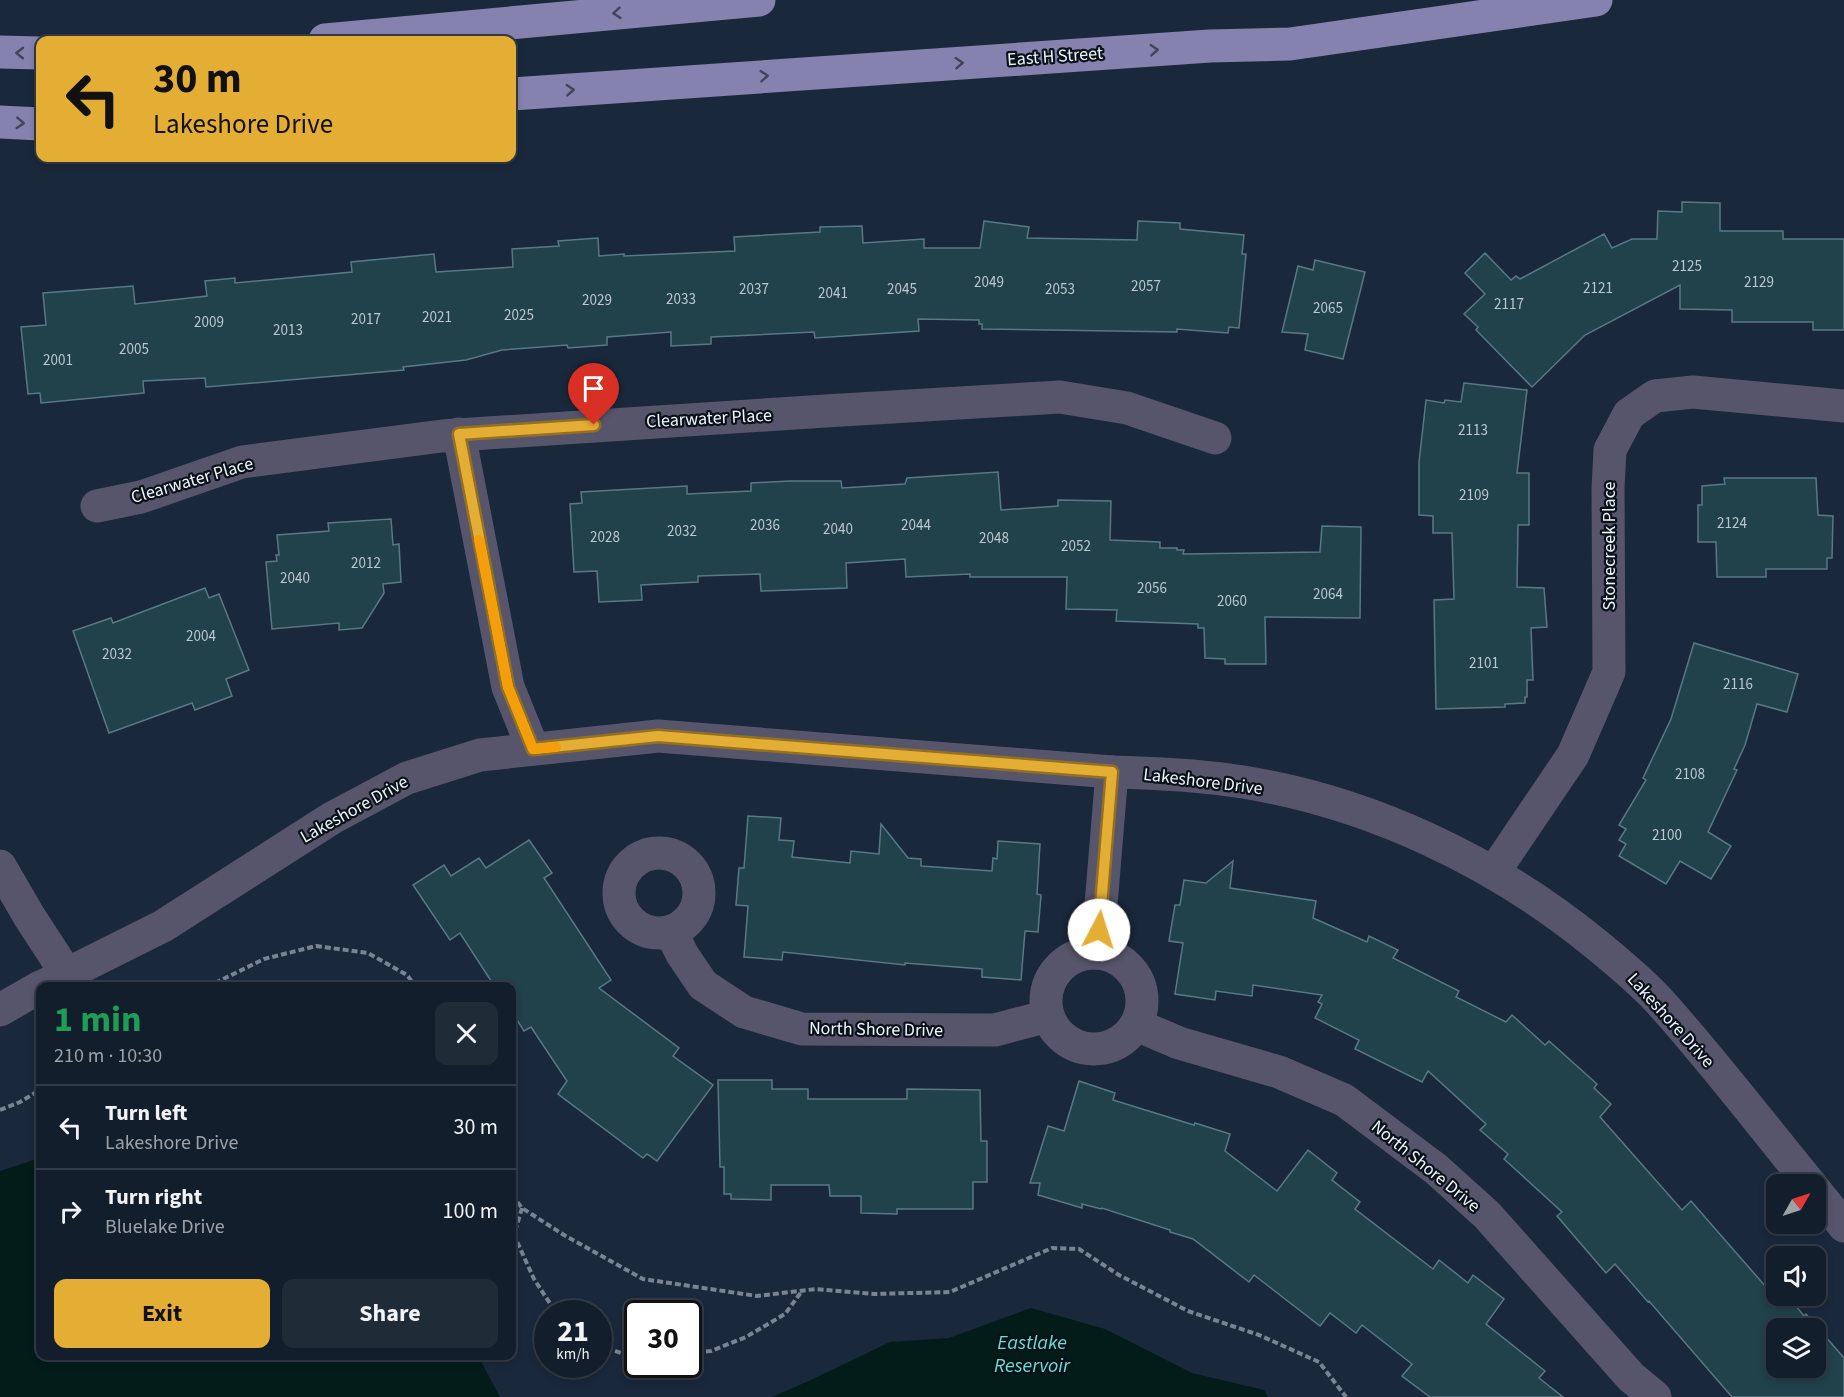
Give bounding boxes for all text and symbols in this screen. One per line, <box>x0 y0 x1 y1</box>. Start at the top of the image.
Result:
one-way arrow <box>613 6 622 19</box>
street label: East H Street <box>1006 41 1104 72</box>
one-way arrow <box>1149 43 1158 56</box>
one-way arrow <box>16 47 25 59</box>
text: 30 m <box>153 49 242 109</box>
one-way arrow <box>954 57 963 70</box>
icon: left <box>54 60 132 138</box>
one-way arrow <box>760 70 769 83</box>
one-way arrow <box>565 83 574 96</box>
text: Lakeshore Drive <box>153 105 333 144</box>
one-way arrow <box>16 116 25 129</box>
house number: 2125 <box>1672 256 1702 277</box>
house number: 2049 <box>974 272 1004 293</box>
house number: 2129 <box>1744 272 1774 293</box>
house number: 2057 <box>1131 276 1161 297</box>
house number: 2121 <box>1583 278 1613 299</box>
house number: 2037 <box>739 279 769 300</box>
house number: 2045 <box>887 279 917 300</box>
house number: 2053 <box>1045 279 1075 300</box>
house number: 2041 <box>818 283 848 304</box>
house number: 2033 <box>666 289 696 310</box>
house number: 2029 <box>582 290 612 311</box>
house number: 2117 <box>1494 294 1524 315</box>
house number: 2065 <box>1313 298 1343 319</box>
house number: 2025 <box>504 305 534 326</box>
house number: 2021 <box>422 307 452 328</box>
house number: 2017 <box>351 309 381 330</box>
house number: 2009 <box>194 312 224 333</box>
house number: 2013 <box>273 320 303 341</box>
house number: 2005 <box>119 339 149 360</box>
house number: 2001 <box>43 350 73 371</box>
pin <box>568 363 619 425</box>
icon: arrive <box>577 372 610 405</box>
street label: Clearwater Place <box>645 403 773 434</box>
house number: 2113 <box>1458 420 1488 441</box>
street label: Clearwater Place <box>128 451 256 510</box>
street label: Stonecreek Place <box>1597 482 1622 610</box>
house number: 2109 <box>1459 485 1489 506</box>
house number: 2124 <box>1717 513 1747 534</box>
house number: 2036 <box>750 515 780 536</box>
house number: 2044 <box>901 515 931 536</box>
house number: 2040 <box>823 519 853 540</box>
house number: 2032 <box>667 521 697 542</box>
house number: 2028 <box>590 527 620 548</box>
house number: 2048 <box>979 528 1009 549</box>
house number: 2052 <box>1061 536 1091 557</box>
house number: 2012 <box>351 553 381 574</box>
house number: 2040 <box>280 568 310 589</box>
house number: 2056 <box>1137 578 1167 599</box>
house number: 2064 <box>1313 584 1343 605</box>
house number: 2060 <box>1217 591 1247 612</box>
house number: 2004 <box>186 626 216 647</box>
house number: 2032 <box>102 644 132 665</box>
house number: 2101 <box>1469 653 1499 674</box>
house number: 2116 <box>1723 674 1753 695</box>
street label: Lakeshore Drive <box>1142 762 1264 801</box>
house number: 2108 <box>1675 764 1705 785</box>
street label: Lakeshore Drive <box>296 769 413 849</box>
house number: 2100 <box>1652 825 1682 846</box>
position arrow <box>1067 898 1131 962</box>
street label: Lakeshore Drive <box>1621 967 1720 1073</box>
text: 1 min <box>54 994 142 1045</box>
button: close <box>435 1002 498 1065</box>
street label: North Shore Drive <box>809 1016 943 1043</box>
text: 210 m · 10:30 <box>54 1042 162 1070</box>
text: Turn left <box>105 1097 187 1129</box>
icon: left <box>54 1111 87 1144</box>
text: 30 m <box>453 1111 498 1143</box>
street label: North Shore Drive <box>1366 1115 1486 1218</box>
text: Lakeshore Drive <box>105 1129 238 1157</box>
north arrow <box>1766 1174 1826 1234</box>
map controls <box>1766 1174 1826 1378</box>
text: Turn right <box>105 1181 202 1213</box>
icon: right <box>54 1195 87 1228</box>
text: 100 m <box>443 1195 498 1227</box>
text: Bluelake Drive <box>105 1213 225 1241</box>
button: sound <box>1766 1246 1826 1306</box>
button: Exit <box>54 1279 270 1348</box>
button: Share <box>282 1279 498 1348</box>
speed limit sign: 30 <box>624 1300 702 1378</box>
text: 21 <box>557 1310 589 1353</box>
button: layers <box>1766 1318 1826 1378</box>
water label: Eastlake Reservoir <box>994 1329 1071 1380</box>
text: km/h <box>556 1344 590 1365</box>

